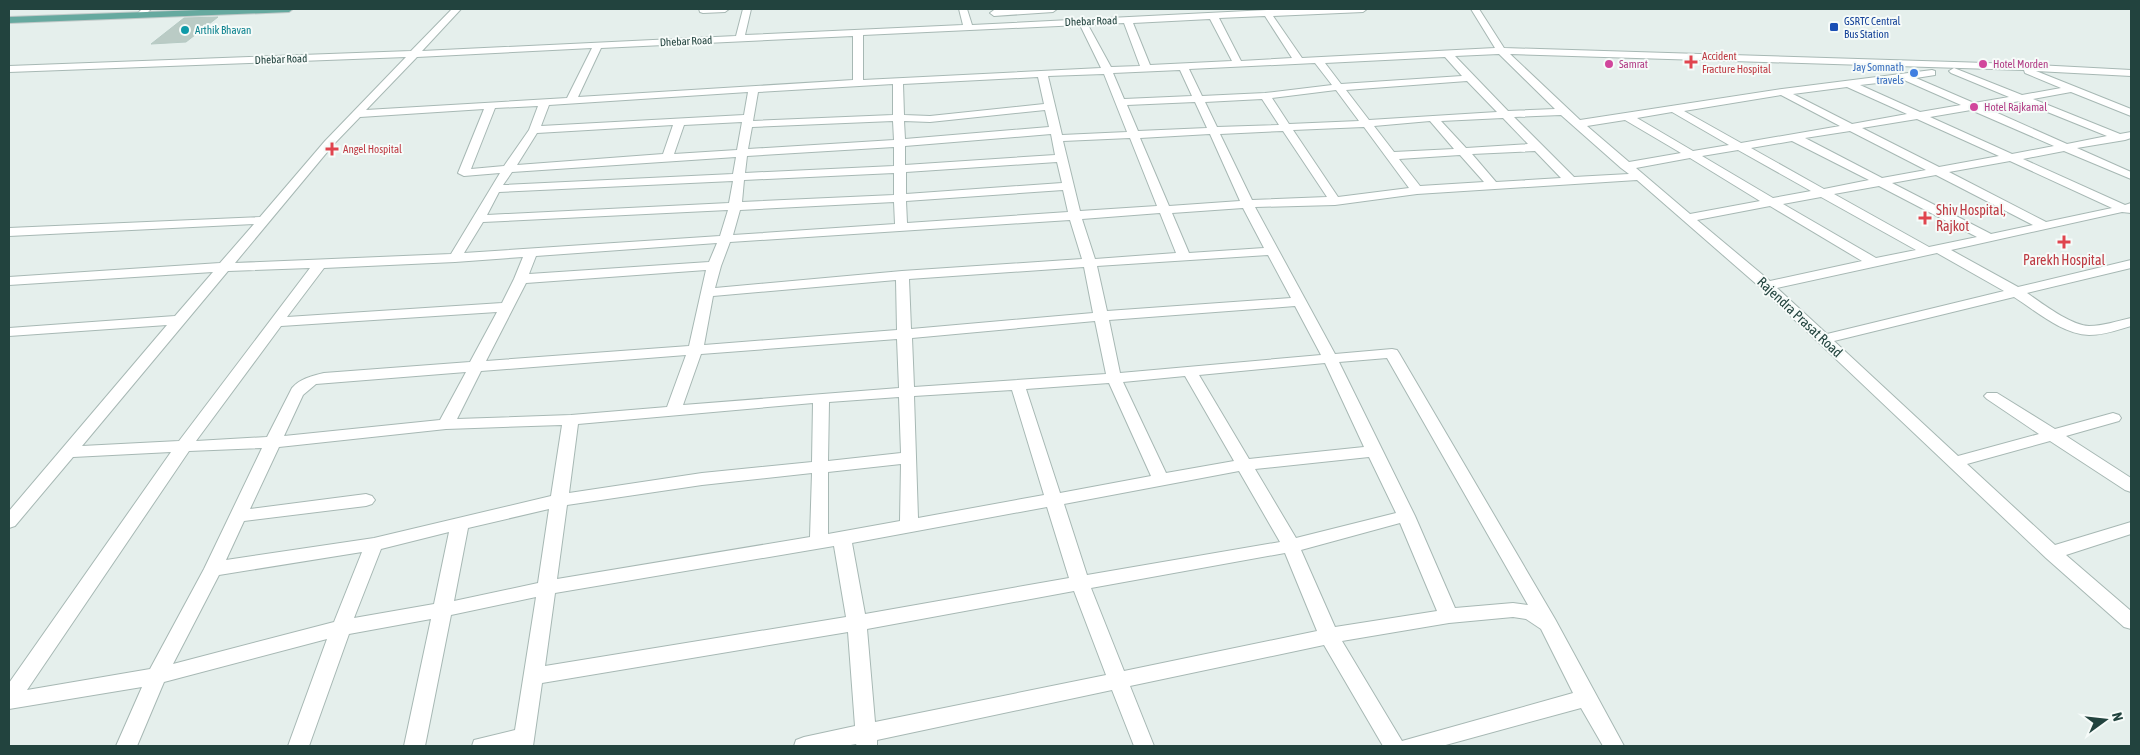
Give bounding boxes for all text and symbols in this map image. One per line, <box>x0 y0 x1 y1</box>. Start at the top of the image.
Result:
street label: Dhebar Road <box>1065 14 1117 28</box>
place label: GSRTC Central Bus Station <box>1844 15 1901 40</box>
marker: GSRTC Central Bus Station <box>1828 21 1840 33</box>
marker: Arthik Bhavan <box>179 24 191 36</box>
place label: Arthik Bhavan <box>195 24 251 36</box>
street label: Dhebar Road <box>659 34 713 48</box>
place label: Accident Fracture Hospital <box>1702 50 1771 75</box>
street label: Dhebar Road <box>255 52 307 66</box>
marker: Accident Fracture Hospital <box>1684 55 1698 69</box>
marker: Samrat <box>1603 58 1615 70</box>
place label: Samrat <box>1619 58 1648 70</box>
marker: Hotel Morden <box>1977 58 1989 70</box>
place label: Hotel Morden <box>1993 58 2048 70</box>
place label: Jay Somnath travels <box>1853 61 1904 86</box>
marker: Jay Somnath travels <box>1908 67 1920 79</box>
marker: Hotel Rajkamal <box>1968 101 1980 113</box>
place label: Hotel Rajkamal <box>1984 101 2047 113</box>
marker: Angel Hospital <box>325 142 339 156</box>
place label: Angel Hospital <box>343 143 402 155</box>
place label: Shiv Hospital, Rajkot <box>1936 202 2006 234</box>
marker: Shiv Hospital, Rajkot <box>1918 211 1932 225</box>
marker: Parekh Hospital <box>2057 235 2071 249</box>
place label: Parekh Hospital <box>2023 252 2105 268</box>
street label: Rajendra Prasat Road <box>1754 274 1846 360</box>
north arrow <box>2080 695 2130 745</box>
text: N <box>2109 711 2126 723</box>

